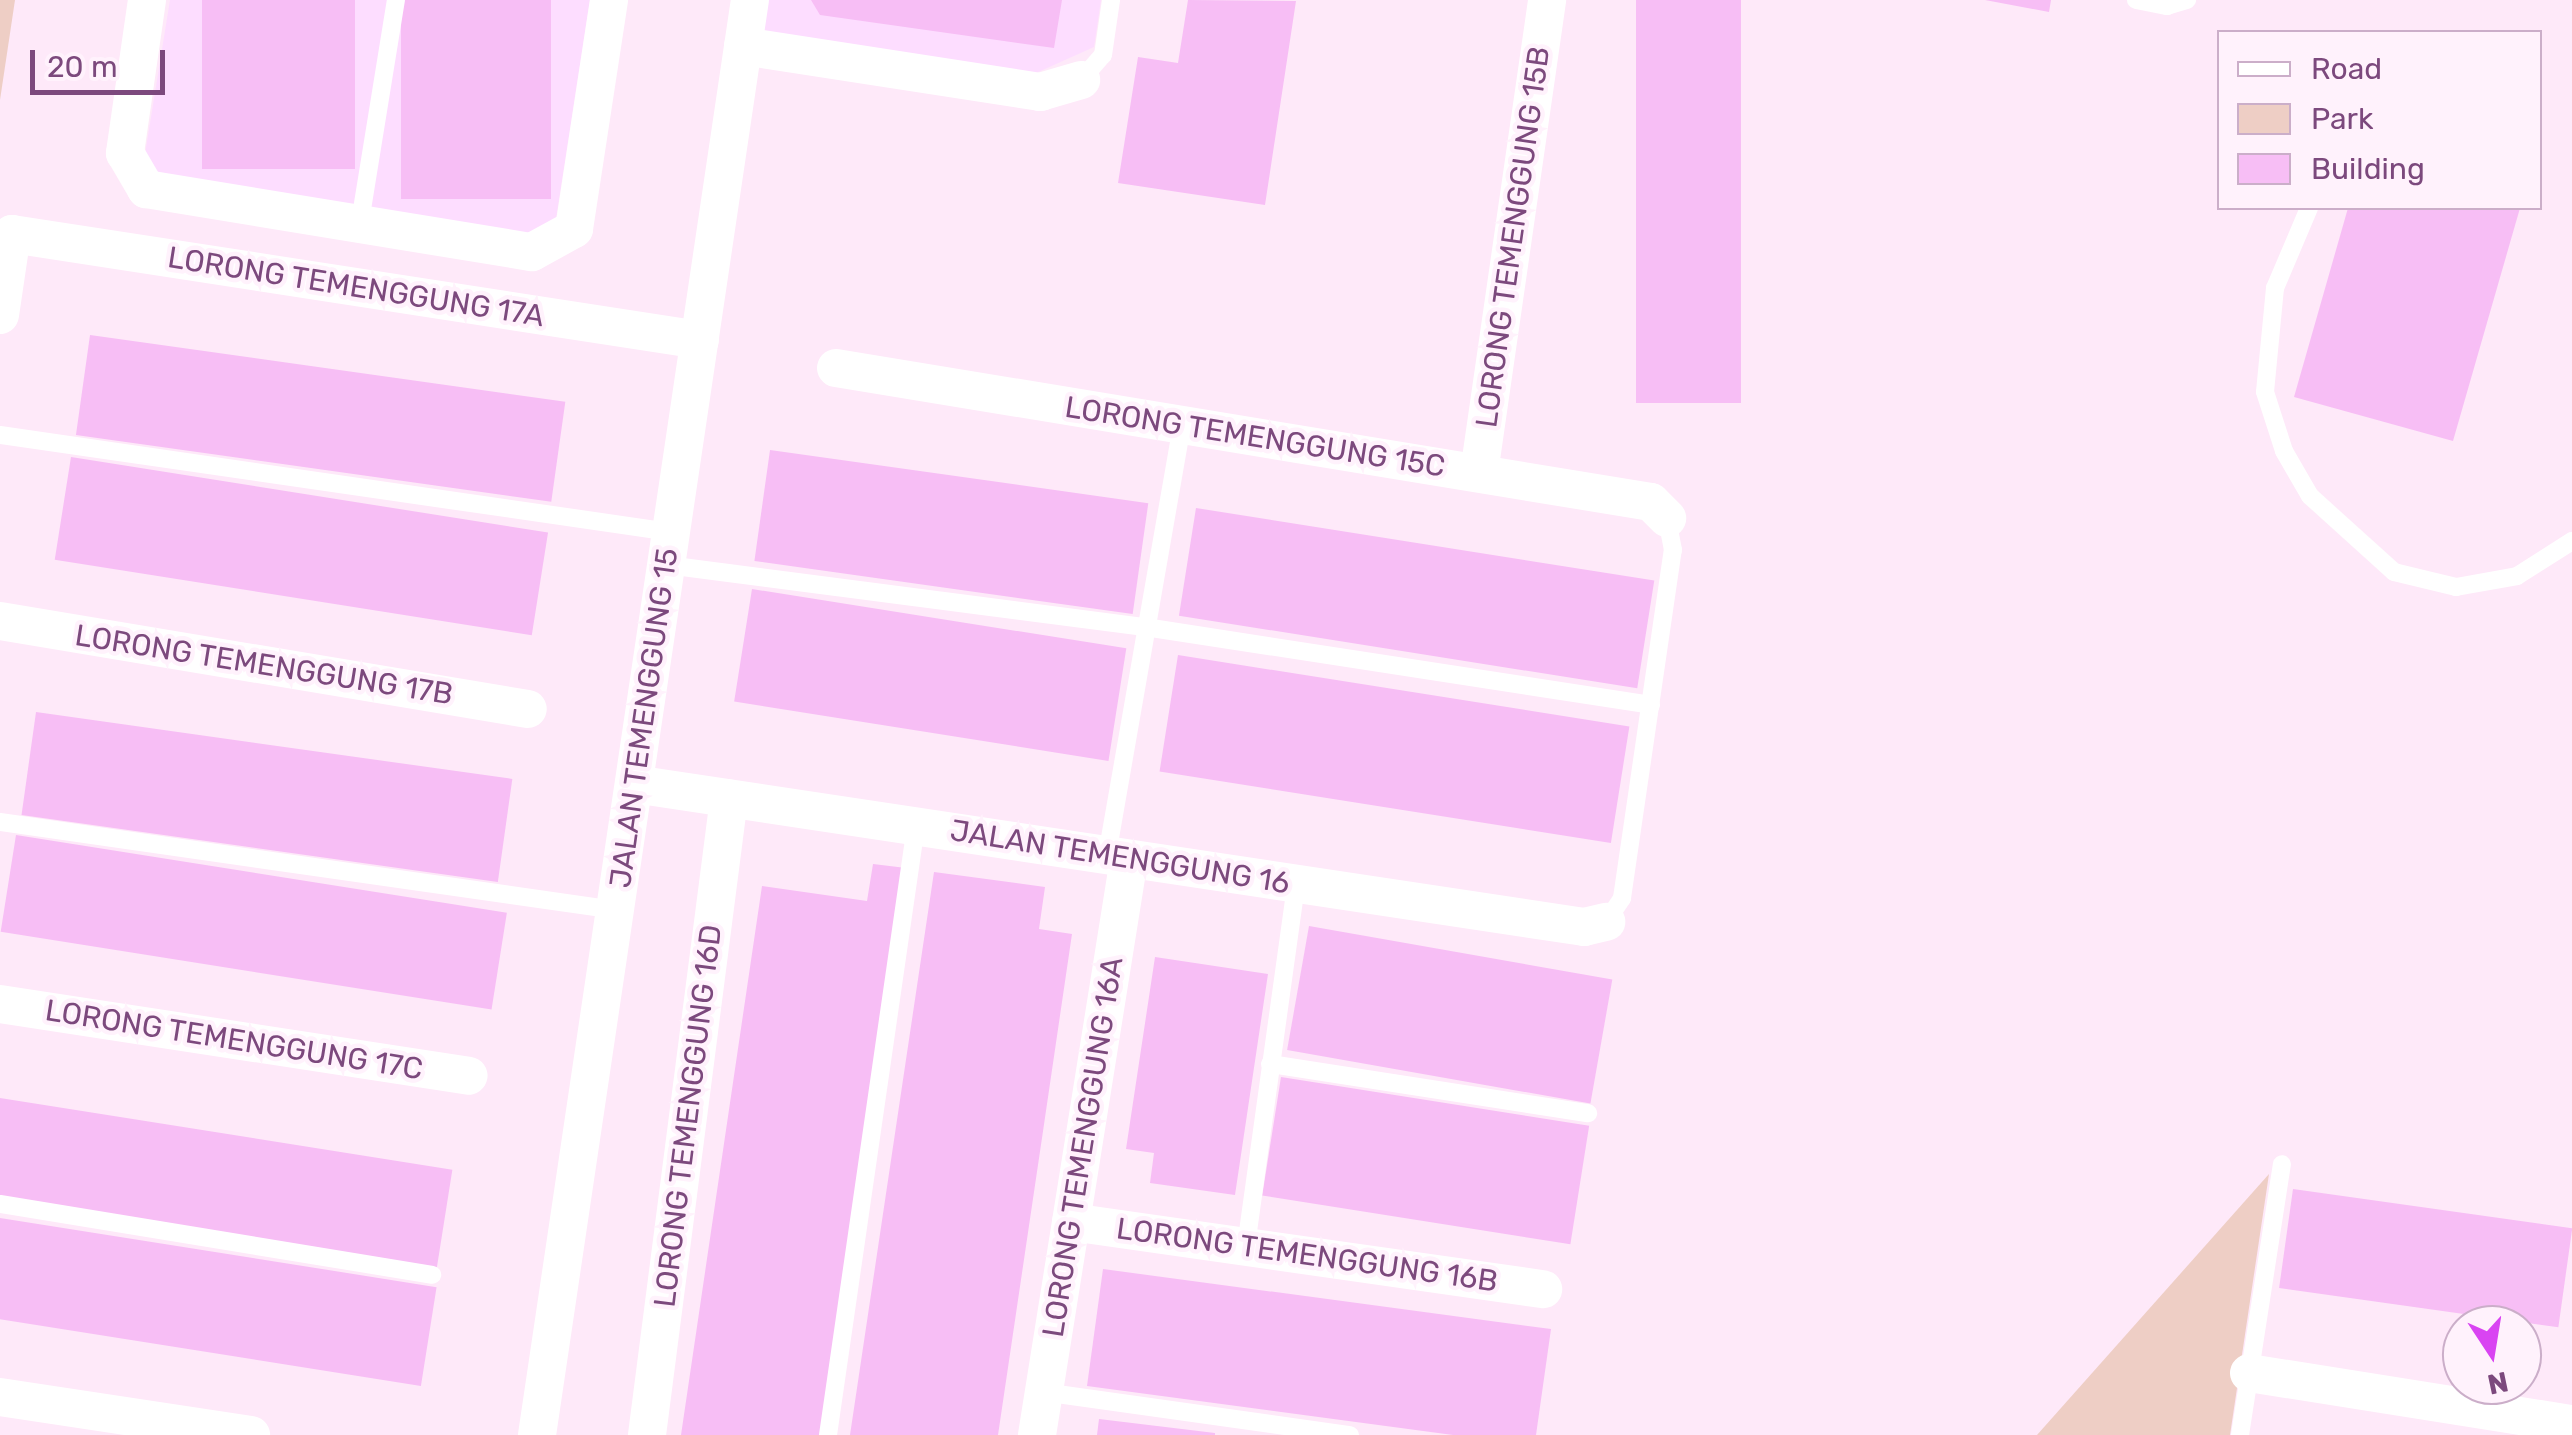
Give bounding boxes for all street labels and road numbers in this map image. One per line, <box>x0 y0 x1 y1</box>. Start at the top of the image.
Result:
street label: LORONG TEMENGGUNG 15B <box>1468 44 1558 430</box>
street label: LORONG TEMENGGUNG 17A <box>165 239 547 335</box>
street label: LORONG TEMENGGUNG 15C <box>1062 389 1448 485</box>
street label: JALAN TEMENGGUNG 15 <box>602 545 686 891</box>
street label: LORONG TEMENGGUNG 17B <box>72 617 456 713</box>
street label: JALAN TEMENGGUNG 16 <box>947 812 1293 902</box>
street label: LORONG TEMENGGUNG 16D <box>647 922 729 1310</box>
street label: LORONG TEMENGGUNG 16A <box>1035 954 1131 1340</box>
street label: LORONG TEMENGGUNG 17C <box>42 992 426 1088</box>
street label: LORONG TEMENGGUNG 16B <box>1114 1210 1500 1300</box>

